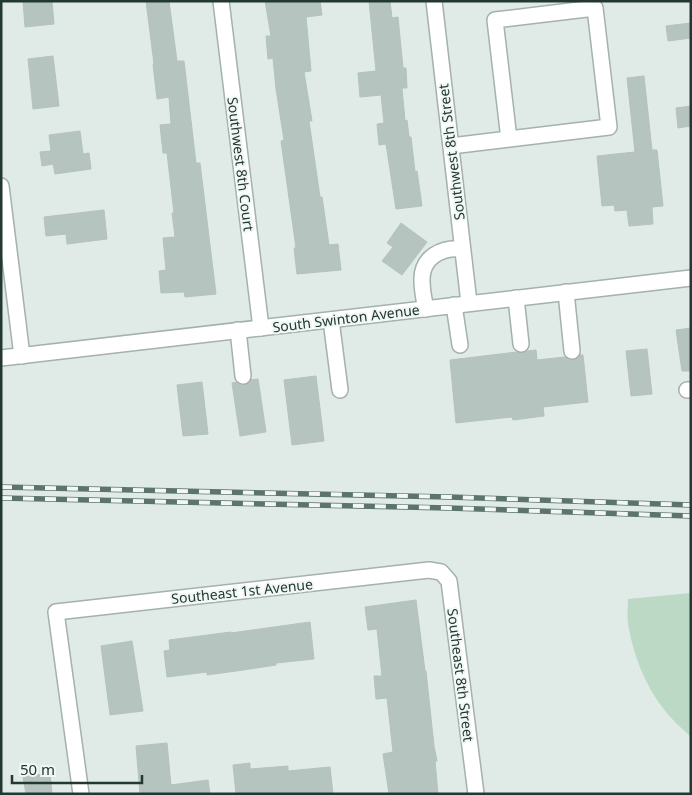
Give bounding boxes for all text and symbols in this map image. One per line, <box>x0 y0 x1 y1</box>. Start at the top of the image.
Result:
street label: Southwest 8th Street <box>433 83 469 221</box>
street label: Southwest 8th Court <box>223 96 259 232</box>
street label: South Swinton Avenue <box>271 300 421 336</box>
street label: Southeast 1st Avenue <box>170 574 314 608</box>
street label: Southeast 8th Street <box>443 607 479 743</box>
scale bar <box>12 752 142 784</box>
text: 50 m <box>20 759 55 779</box>

